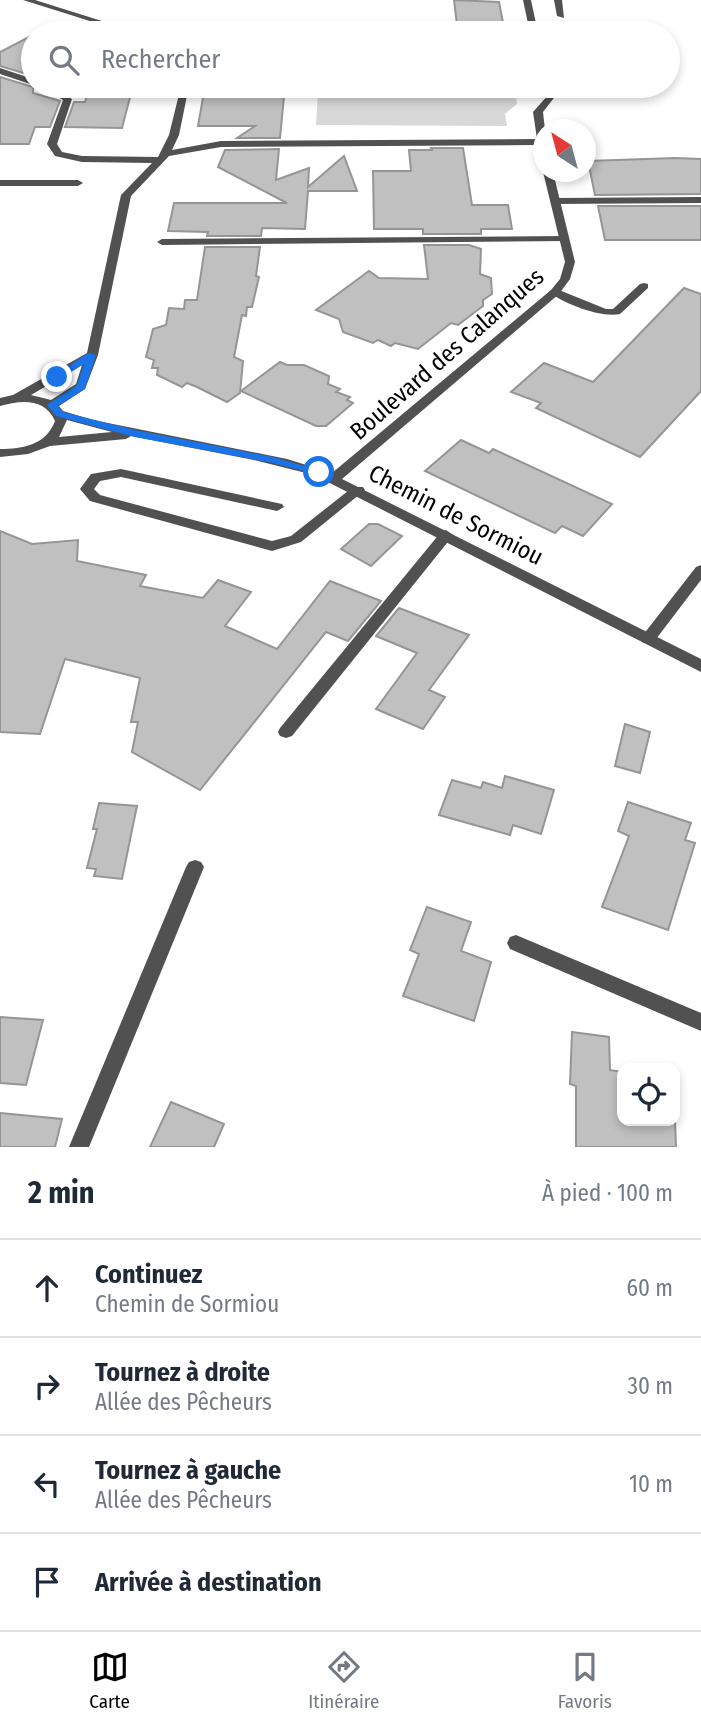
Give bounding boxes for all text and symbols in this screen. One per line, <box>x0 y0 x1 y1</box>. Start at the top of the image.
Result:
search box <box>21 21 680 98</box>
icon: search <box>45 41 83 79</box>
text: Rechercher <box>101 44 220 75</box>
north arrow <box>533 119 596 182</box>
street label: Boulevard des Calanques <box>345 262 549 446</box>
route end <box>41 361 72 392</box>
route start <box>303 456 334 487</box>
street label: Chemin de Sormiou <box>364 459 548 571</box>
map controls <box>617 1063 680 1126</box>
button: locate <box>617 1063 680 1126</box>
text: 2 min <box>28 1175 95 1211</box>
text: À pied · 100 m <box>542 1179 673 1207</box>
text: Continuez <box>95 1259 202 1290</box>
icon: ahead <box>28 1269 66 1307</box>
text: 60 m <box>627 1274 673 1302</box>
text: Chemin de Sormiou <box>95 1290 279 1318</box>
text: Tournez à droite <box>95 1357 270 1388</box>
icon: right <box>28 1367 66 1405</box>
text: 30 m <box>628 1372 673 1400</box>
text: Allée des Pêcheurs <box>95 1388 272 1416</box>
text: Tournez à gauche <box>95 1455 281 1486</box>
icon: left <box>28 1465 66 1503</box>
text: 10 m <box>629 1470 673 1498</box>
text: Allée des Pêcheurs <box>95 1486 272 1514</box>
icon: arrive <box>28 1563 66 1601</box>
text: Arrivée à destination <box>95 1567 322 1598</box>
tab: Carte <box>89 1648 130 1713</box>
tab: Itinéraire <box>308 1648 379 1713</box>
tab: Favoris <box>558 1648 612 1713</box>

